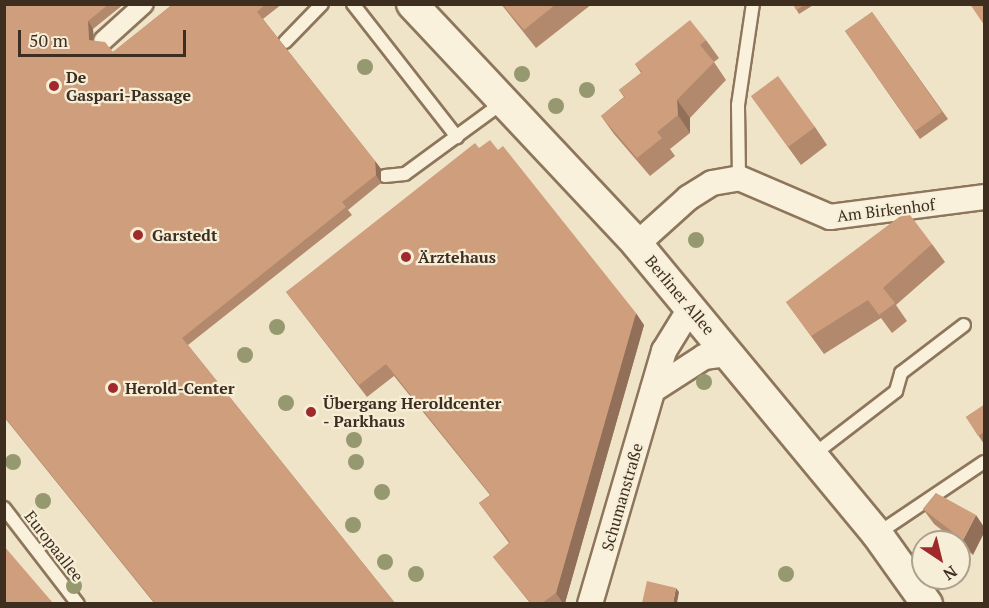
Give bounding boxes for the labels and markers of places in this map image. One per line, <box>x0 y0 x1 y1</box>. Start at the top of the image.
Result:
place label: De Gaspari-Passage <box>66 67 191 105</box>
marker: De Gaspari-Passage <box>47 79 61 93</box>
place label: Garstedt <box>152 225 217 245</box>
marker: Garstedt <box>129 226 147 244</box>
place label: Ärztehaus <box>418 247 496 267</box>
marker: Ärztehaus <box>399 250 413 264</box>
place label: Herold-Center <box>125 378 235 398</box>
marker: Herold-Center <box>106 381 120 395</box>
place label: Übergang Heroldcenter - Parkhaus <box>323 393 501 431</box>
marker: Übergang Heroldcenter - Parkhaus <box>304 405 318 419</box>

